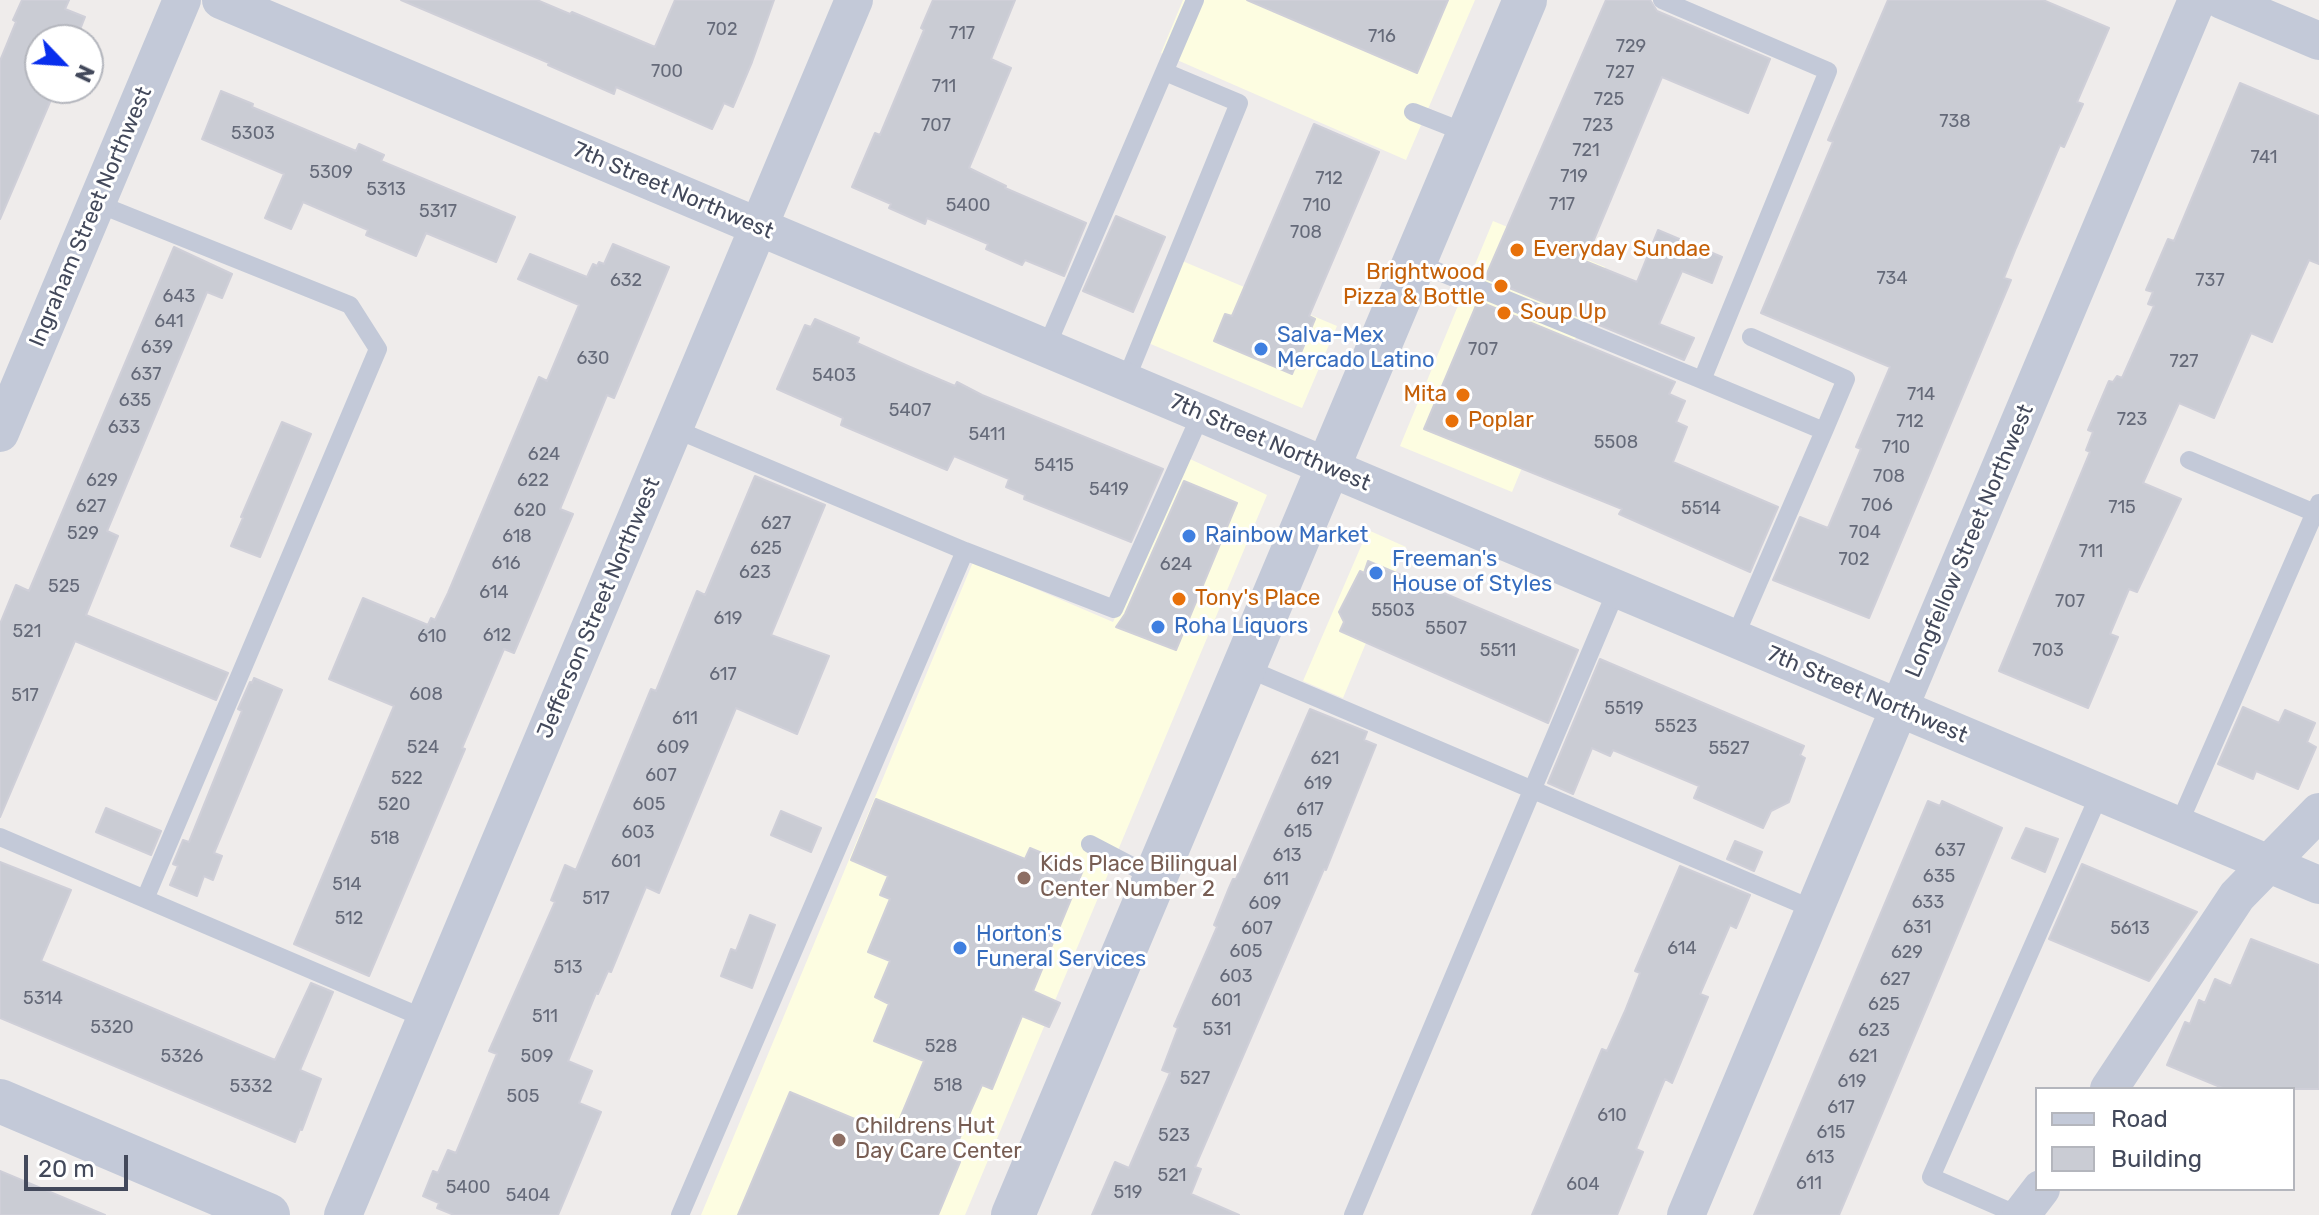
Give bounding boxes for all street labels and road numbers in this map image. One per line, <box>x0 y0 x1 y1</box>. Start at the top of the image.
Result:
street label: Ingraham Street Northwest <box>24 83 158 351</box>
street label: 7th Street Northwest <box>569 137 777 245</box>
street label: 7th Street Northwest <box>1166 389 1374 497</box>
street label: Longfellow Street Northwest <box>1900 400 2040 682</box>
street label: Jefferson Street Northwest <box>532 474 666 742</box>
street label: 7th Street Northwest <box>1763 641 1971 749</box>

